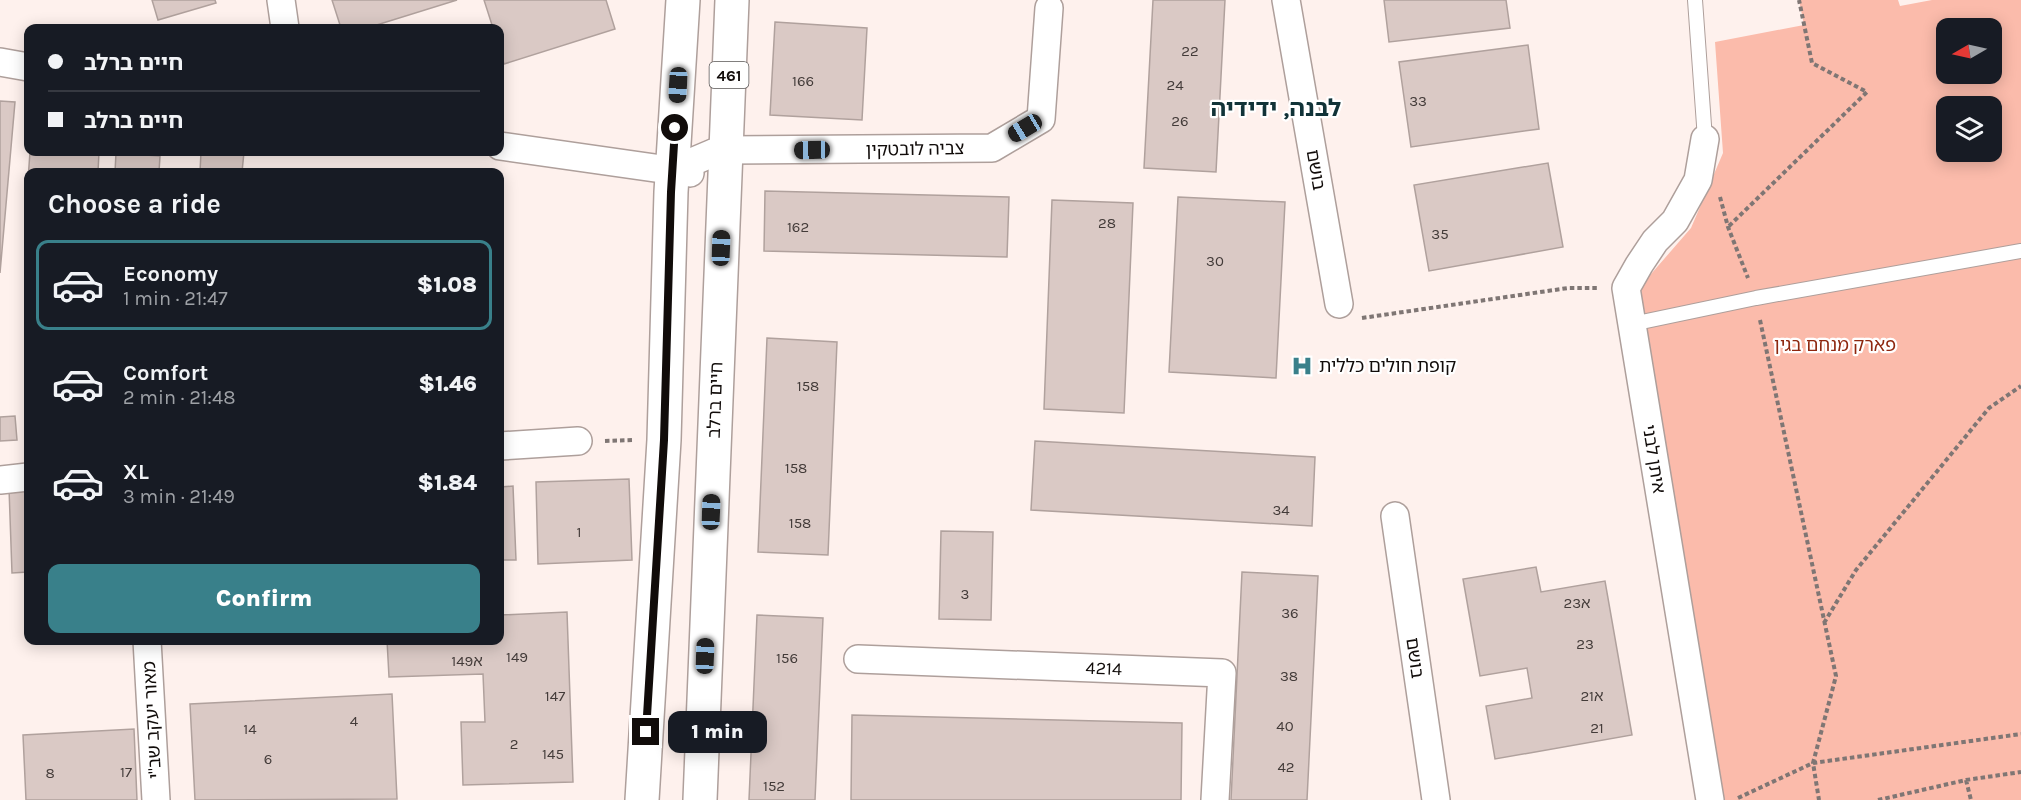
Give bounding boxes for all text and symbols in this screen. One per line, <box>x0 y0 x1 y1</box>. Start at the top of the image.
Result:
north arrow <box>1936 18 2002 84</box>
map controls <box>1936 18 2002 162</box>
house number: 22 <box>1181 42 1199 60</box>
text: חיים ברלב <box>84 50 183 76</box>
road number: 461 <box>710 62 748 88</box>
car <box>668 67 688 103</box>
house number: 166 <box>792 72 814 90</box>
house number: 24 <box>1166 76 1184 94</box>
house number: 33 <box>1409 92 1427 110</box>
district label: לבנה, ידידיה <box>1211 94 1341 122</box>
button: layers <box>1936 96 2002 162</box>
text: חיים ברלב <box>84 108 183 134</box>
car <box>1005 111 1045 145</box>
house number: 26 <box>1171 112 1189 130</box>
route start <box>661 114 688 141</box>
street label: צביה לובטקין <box>865 137 965 161</box>
car <box>794 141 830 159</box>
street label: בושם <box>1302 148 1330 192</box>
text: Choose a ride <box>48 188 221 220</box>
house number: 28 <box>1098 214 1116 232</box>
house number: 162 <box>787 218 809 236</box>
house number: 35 <box>1431 225 1449 243</box>
car <box>711 230 731 266</box>
house number: 30 <box>1206 252 1224 270</box>
icon: car <box>51 258 105 312</box>
text: Economy <box>123 261 218 287</box>
text: $1.08 <box>417 272 477 298</box>
text: 1 min · 21:47 <box>123 287 228 310</box>
park label: פארק מנחם בגין <box>1774 334 1896 356</box>
hospital icon: קופת חולים כללית <box>1290 354 1314 378</box>
place label: קופת חולים כללית <box>1319 355 1456 377</box>
icon: car <box>51 357 105 411</box>
text: Comfort <box>123 360 208 386</box>
street label: חיים ברלב <box>703 361 727 439</box>
text: $1.46 <box>418 371 477 397</box>
house number: 158 <box>797 377 819 395</box>
text: 2 min · 21:48 <box>123 386 235 409</box>
street label: איתן לבני <box>1638 423 1670 495</box>
icon: car <box>51 456 105 510</box>
text: XL <box>123 459 149 485</box>
house number: 158 <box>785 459 807 477</box>
text: $1.84 <box>418 470 477 496</box>
text: 3 min · 21:49 <box>123 485 235 508</box>
car <box>701 494 721 530</box>
house number: 34 <box>1272 501 1290 519</box>
house number: 158 <box>789 514 811 532</box>
house number: 1 <box>577 523 581 541</box>
button: Confirm <box>48 564 480 633</box>
house number: 3 <box>961 585 969 603</box>
house number: 23א <box>1563 594 1591 612</box>
house number: 36 <box>1281 604 1299 622</box>
house number: 23 <box>1576 635 1594 653</box>
street label: בושם <box>1401 636 1429 680</box>
car <box>695 638 715 674</box>
house number: 149 <box>506 648 528 666</box>
house number: 156 <box>776 649 798 667</box>
house number: 149א <box>451 652 483 670</box>
street label: 4214 <box>1085 657 1122 680</box>
street label: מאור יעקב שב"י <box>138 660 166 779</box>
house number: 38 <box>1280 667 1298 685</box>
house number: 147 <box>545 687 565 705</box>
house number: 21א <box>1580 687 1604 705</box>
callout: 1 min <box>667 711 766 753</box>
house number: 4 <box>350 712 359 730</box>
house number: 40 <box>1276 717 1294 735</box>
route end <box>632 718 659 745</box>
house number: 21 <box>1590 719 1604 737</box>
house number: 14 <box>243 720 257 738</box>
text: 1 min <box>691 720 744 743</box>
house number: 2 <box>510 735 518 753</box>
house number: 145 <box>542 745 564 763</box>
house number: 6 <box>264 750 272 768</box>
house number: 42 <box>1277 758 1295 776</box>
house number: 17 <box>120 763 132 781</box>
house number: 8 <box>45 764 55 782</box>
house number: 152 <box>763 777 785 795</box>

